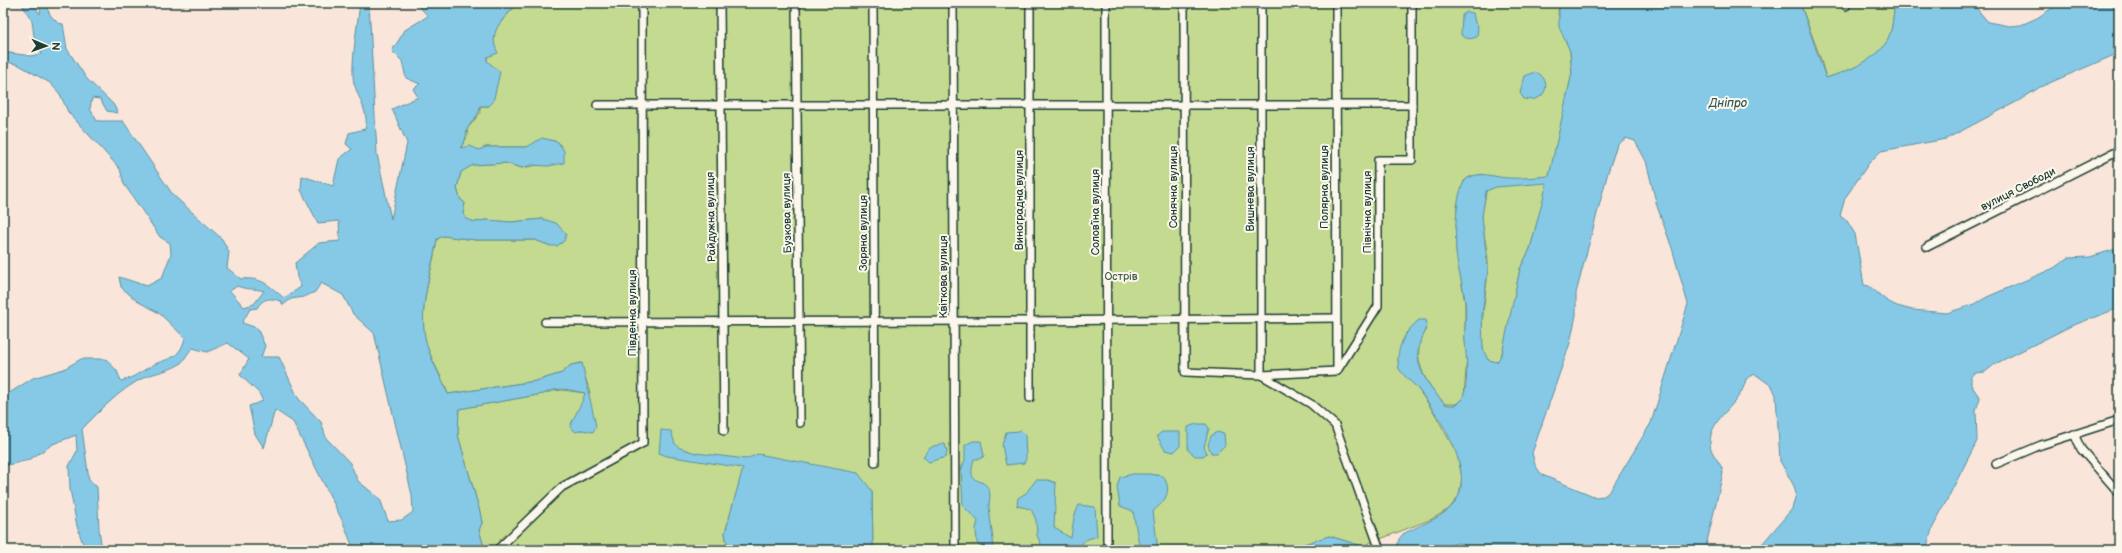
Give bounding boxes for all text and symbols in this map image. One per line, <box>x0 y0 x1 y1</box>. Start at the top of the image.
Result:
north arrow <box>26 26 66 66</box>
text: N <box>49 42 62 51</box>
water label: Дніпро <box>1708 96 1748 111</box>
street label: Полярна вулиця <box>1318 145 1331 229</box>
street label: Сонячна вулиця <box>1167 146 1180 228</box>
street label: Вишнева вулиця <box>1244 147 1257 231</box>
street label: Виноградна вулиця <box>1013 150 1026 250</box>
street label: вулиця Свободи <box>1979 165 2057 213</box>
street label: Соловʼїна вулиця <box>1089 169 1102 255</box>
street label: Північна вулиця <box>1361 171 1374 253</box>
street label: Райдужна вулиця <box>704 172 718 262</box>
street label: Бузкова вулиця <box>780 173 794 253</box>
street label: Зоряна вулиця <box>857 195 870 271</box>
street label: Квіткова вулиця <box>937 235 950 319</box>
street label: Південна вулиця <box>626 269 639 357</box>
park label: Острів <box>1104 270 1138 283</box>

